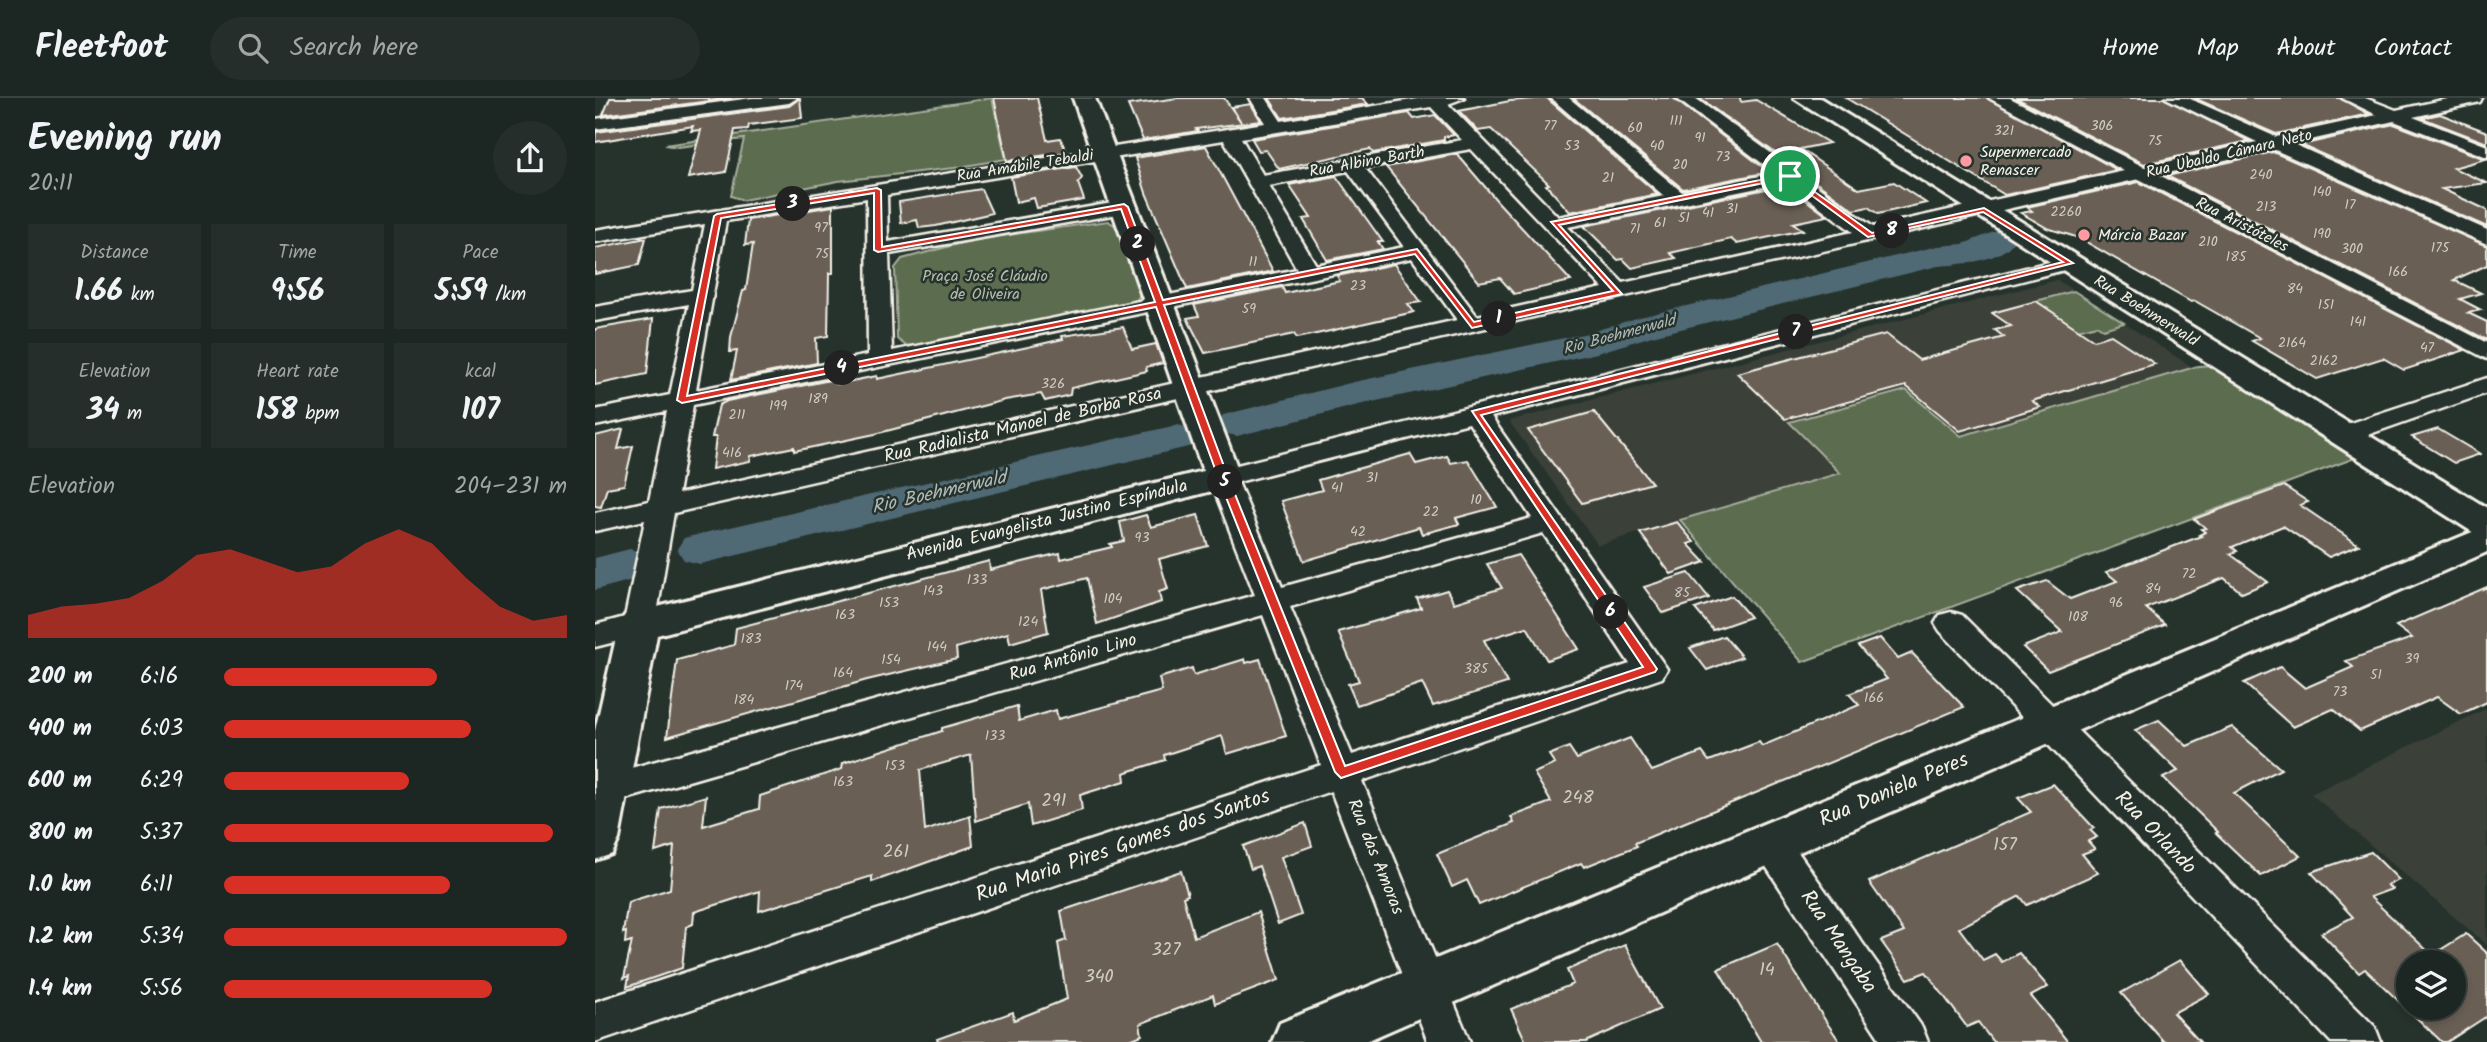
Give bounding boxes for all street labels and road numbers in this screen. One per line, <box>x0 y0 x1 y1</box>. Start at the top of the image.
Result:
street label: Rua Ubaldo Câmara Neto <box>2143 123 2315 185</box>
street label: Rua Albino Barth <box>1307 140 1427 184</box>
street label: Rua Amábile Tebaldi <box>955 143 1096 189</box>
street label: Rua Aristóteles <box>2191 191 2293 259</box>
street label: Rua Boehmerwald <box>2089 269 2204 354</box>
street label: Rua Radialista Manoel de Borba Rosa <box>881 380 1165 472</box>
street label: Avenida Evangelista Justino Espíndula <box>903 472 1191 570</box>
street label: Rua Antônio Lino <box>1006 626 1140 690</box>
street label: Rua Daniela Peres <box>1814 744 1974 836</box>
street label: Rua Maria Pires Gomes dos Santos <box>971 780 1275 912</box>
street label: Rua Orlando <box>2106 783 2204 883</box>
street label: Rua das Amoras <box>1339 795 1412 920</box>
street label: Rua Mangaba <box>1791 883 1885 1001</box>

